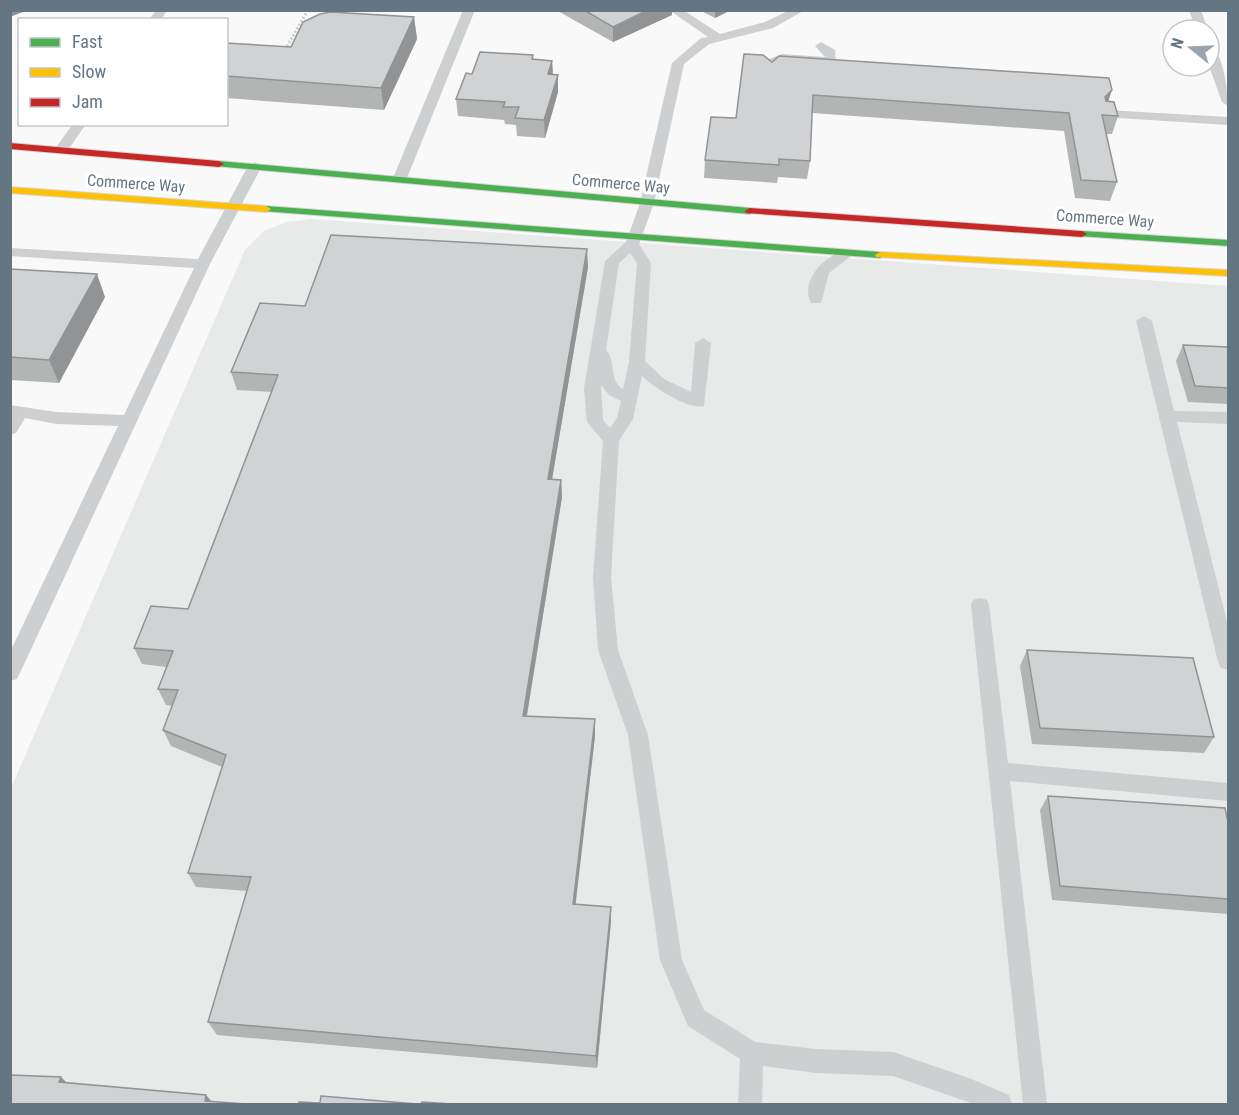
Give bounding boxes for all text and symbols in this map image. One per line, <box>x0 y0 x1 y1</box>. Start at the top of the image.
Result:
legend <box>18 18 228 126</box>
north arrow <box>1161 18 1221 78</box>
text: Fast <box>72 31 103 52</box>
text: N <box>1167 36 1188 51</box>
text: Slow <box>72 61 107 82</box>
text: Jam <box>72 91 103 112</box>
street label: Commerce Way <box>571 170 671 197</box>
street label: Commerce Way <box>86 171 186 196</box>
street label: Commerce Way <box>1055 206 1155 231</box>

